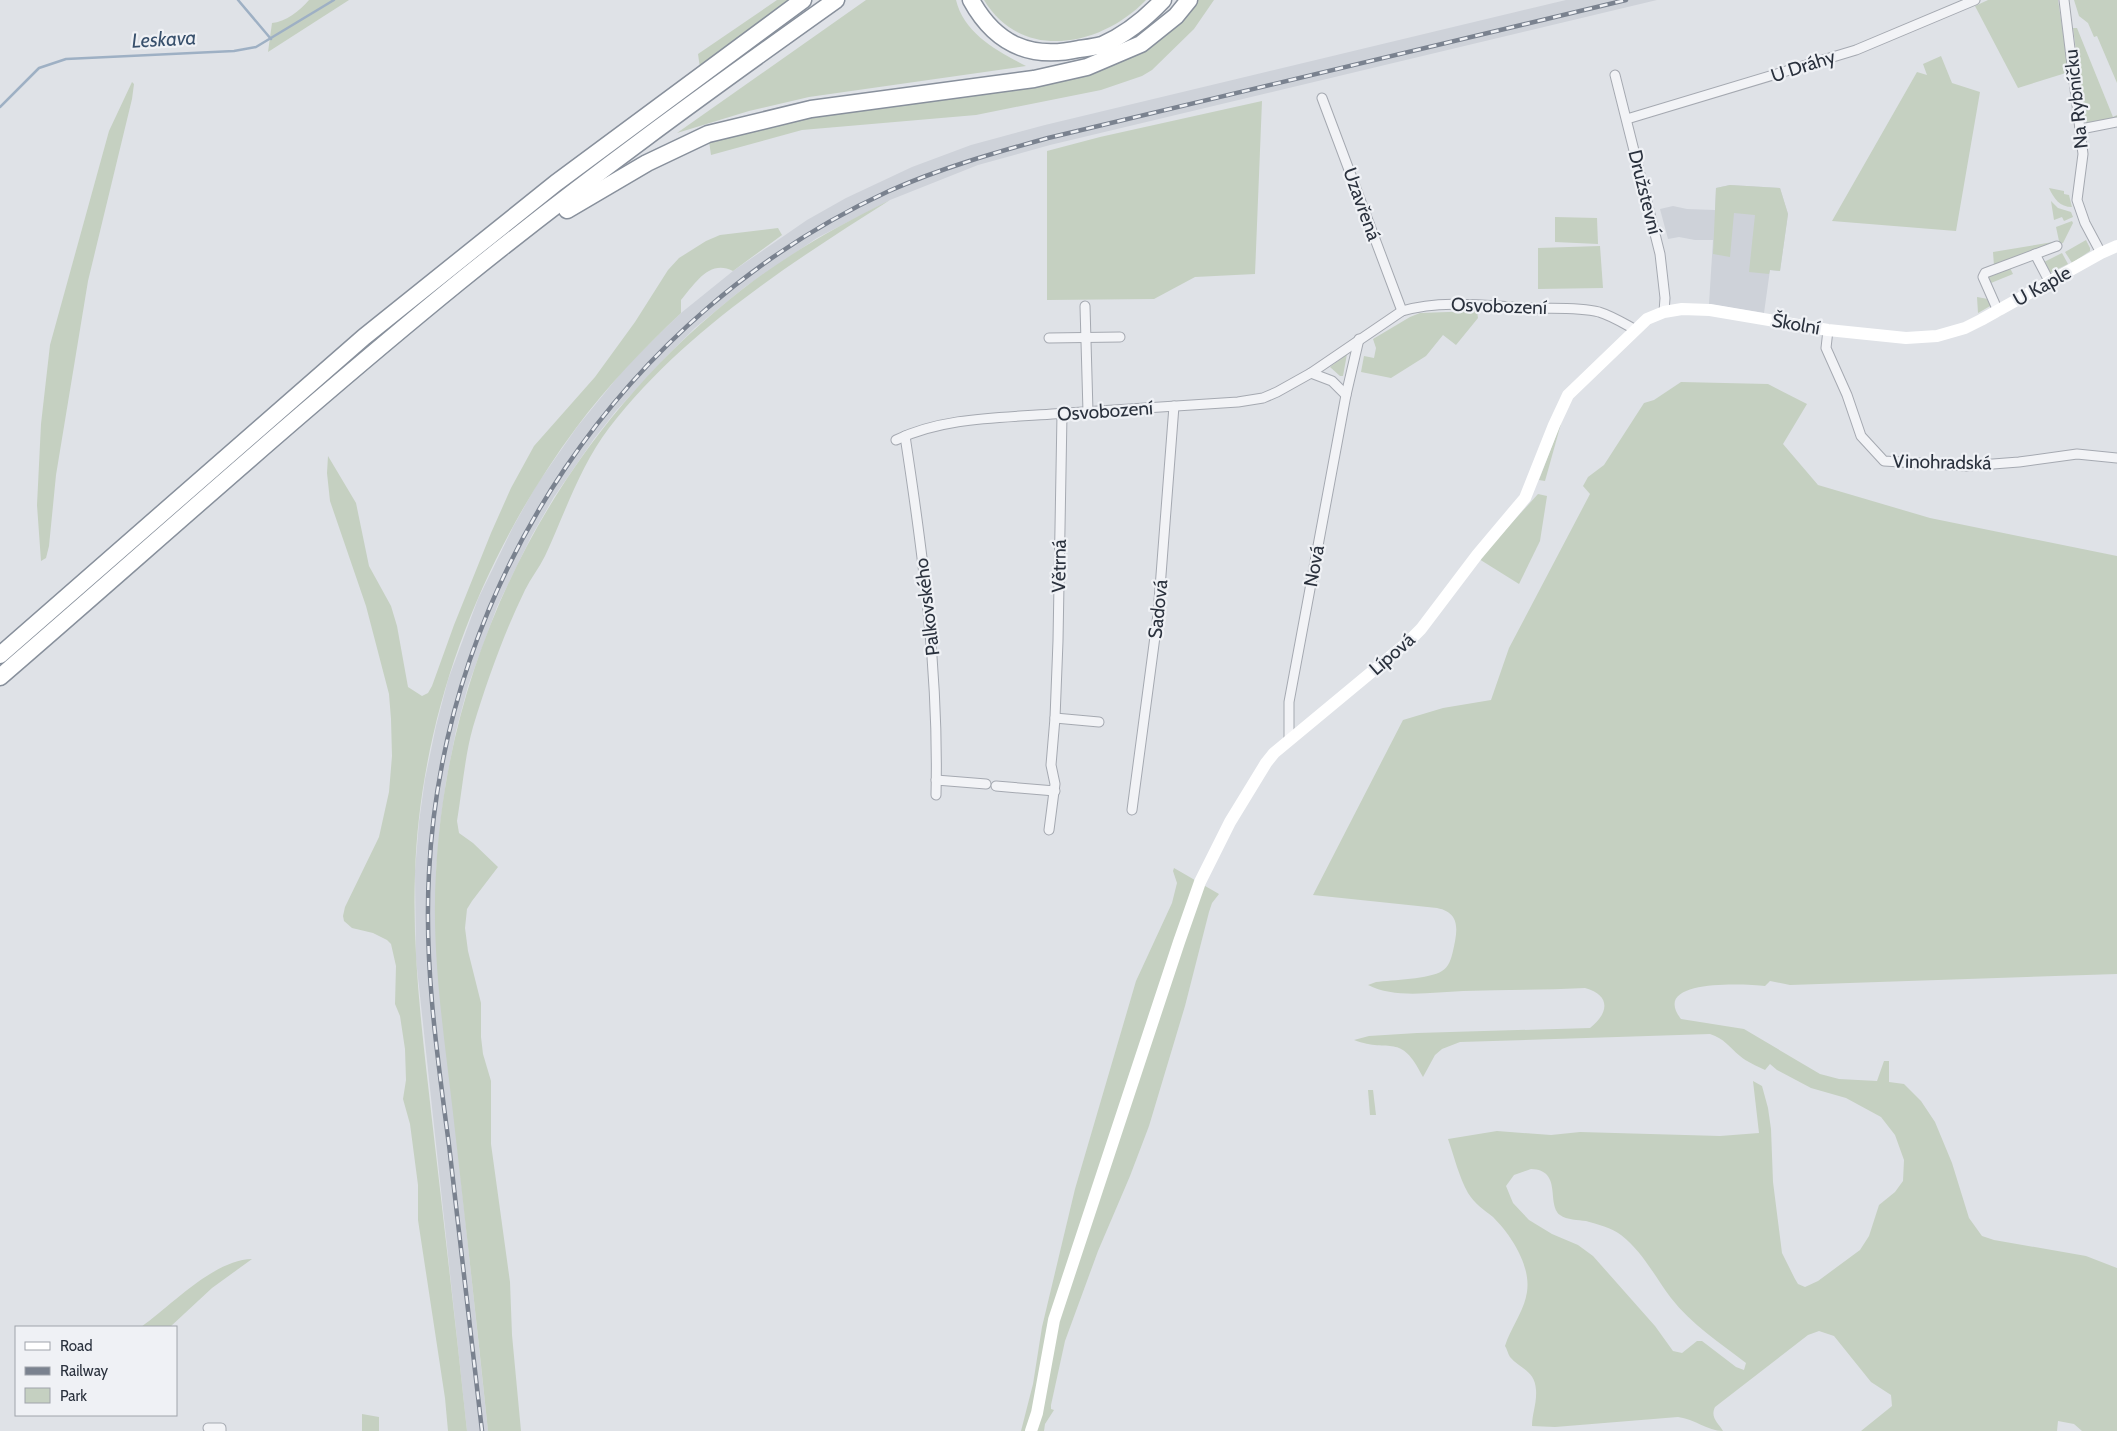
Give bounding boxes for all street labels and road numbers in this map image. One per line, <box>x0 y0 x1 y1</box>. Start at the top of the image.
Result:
street label: U Dráhy <box>1768 45 1838 87</box>
street label: Na Rybníčku <box>2059 48 2093 150</box>
street label: Družstevní <box>1623 147 1667 237</box>
street label: Uzavřená <box>1338 164 1386 244</box>
street label: U Kaple <box>2009 261 2075 311</box>
street label: Osvobození <box>1451 293 1547 319</box>
street label: Školní <box>1770 307 1822 340</box>
street label: Osvobození <box>1056 396 1154 426</box>
street label: Vinohradská <box>1892 450 1992 474</box>
street label: Větrná <box>1047 539 1071 593</box>
street label: Nová <box>1299 543 1329 589</box>
street label: Palkovského <box>910 557 944 657</box>
street label: Sadová <box>1143 578 1173 640</box>
street label: Lípová <box>1365 628 1419 680</box>

